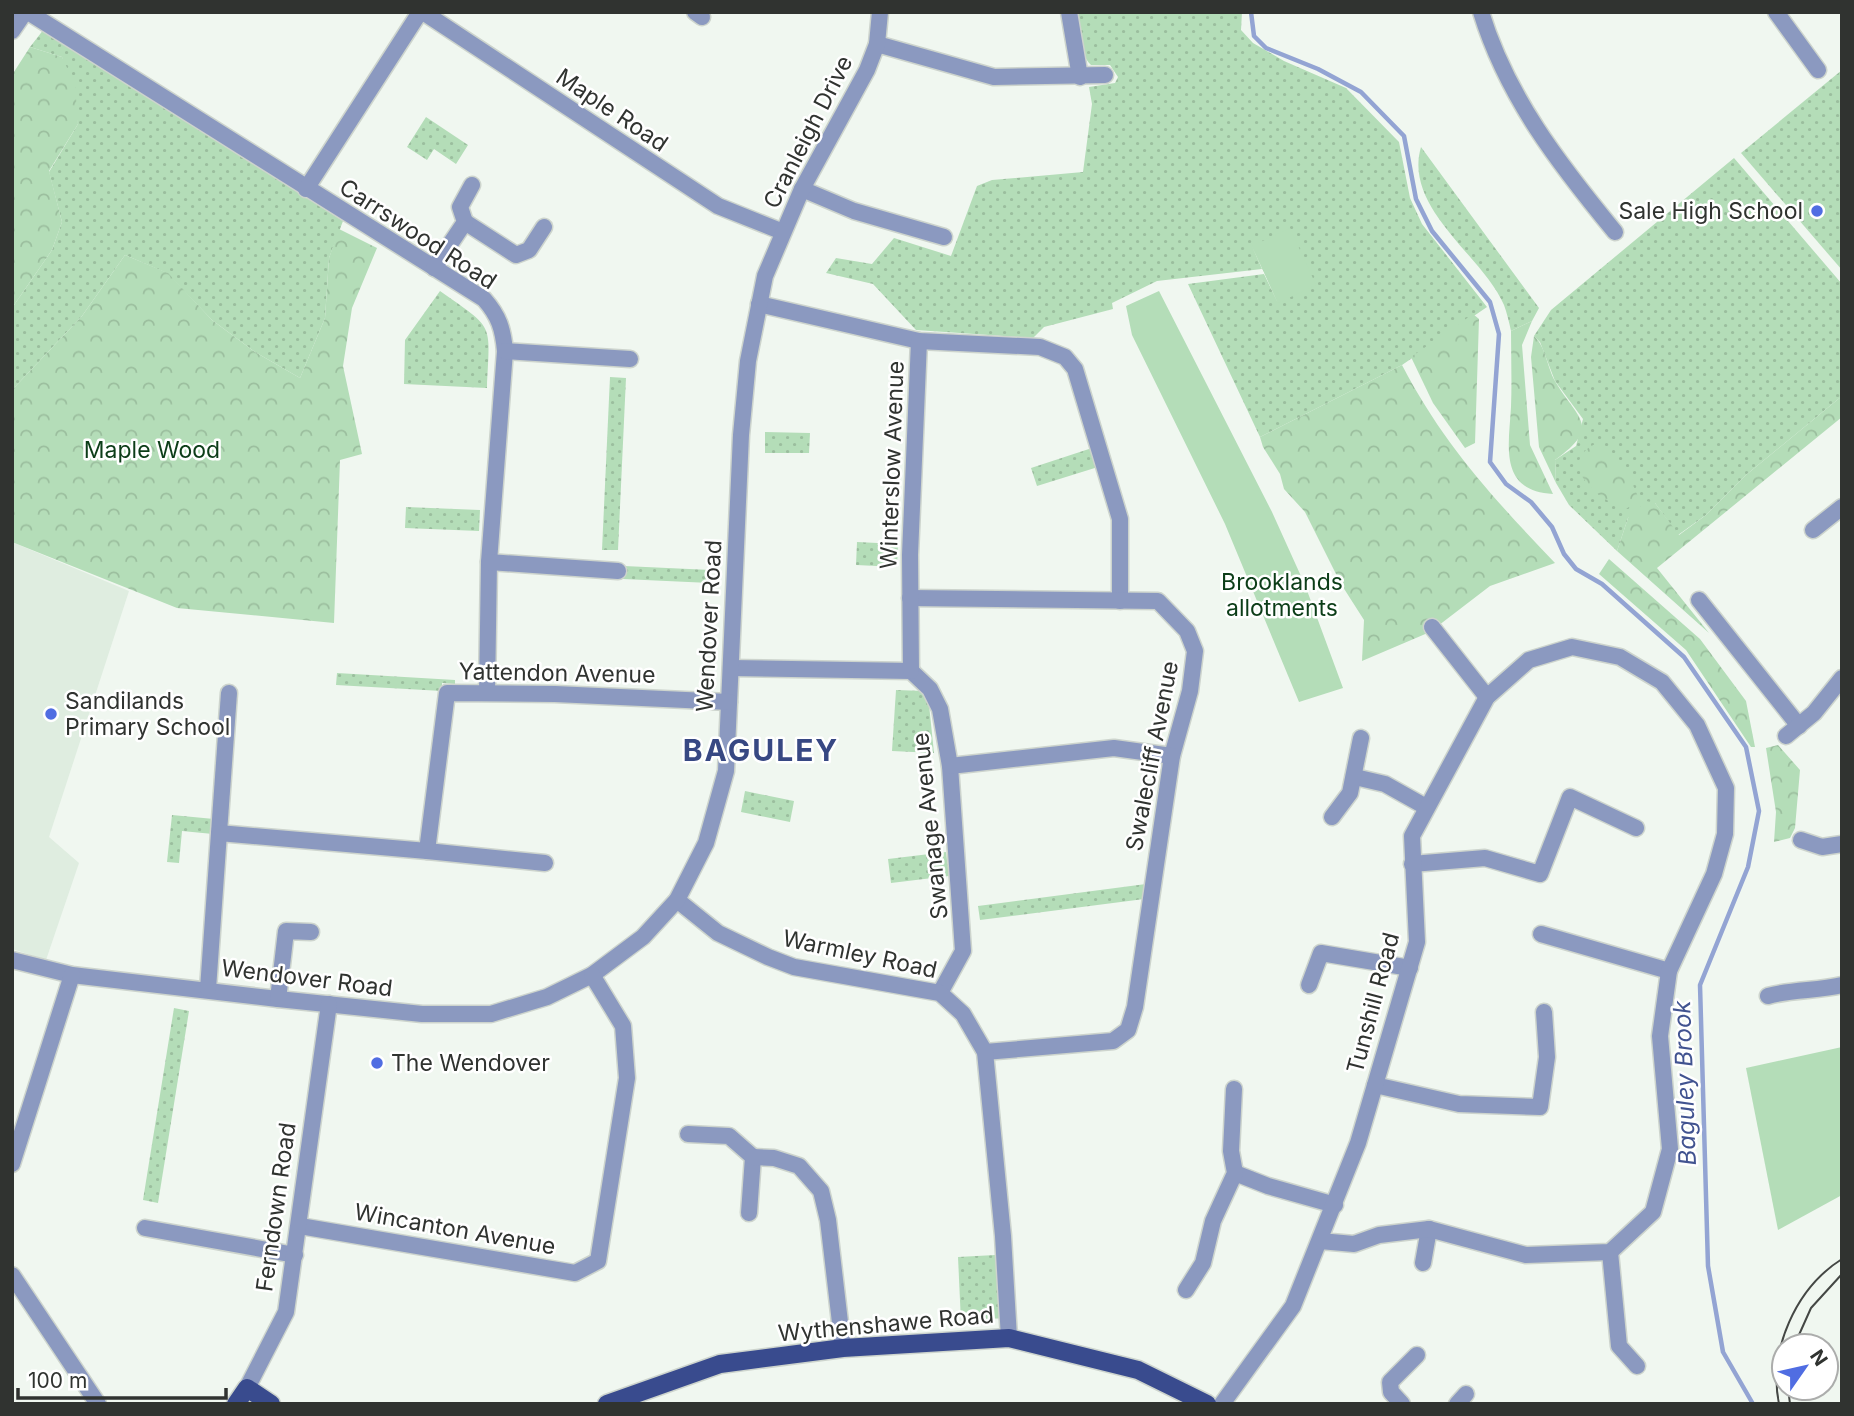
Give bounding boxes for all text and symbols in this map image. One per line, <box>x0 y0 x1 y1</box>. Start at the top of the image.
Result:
street label: Cranleigh Drive <box>757 51 859 213</box>
street label: Maple Road <box>551 62 673 158</box>
street label: Carrswood Road <box>334 173 502 295</box>
place label: Sale High School <box>1618 197 1803 225</box>
marker: Sale High School <box>1809 203 1825 219</box>
street label: Winterslow Avenue <box>874 360 910 570</box>
park label: Maple Wood <box>84 436 220 464</box>
street label: Wendover Road <box>691 539 727 713</box>
park label: Brooklands allotments <box>1221 568 1343 622</box>
street label: Yattendon Avenue <box>458 657 656 689</box>
street label: Swalecliff Avenue <box>1120 659 1184 853</box>
place label: Sandilands Primary School <box>65 687 230 741</box>
marker: Sandilands Primary School <box>43 706 59 722</box>
street label: Swanage Avenue <box>906 731 954 921</box>
district label: BAGULEY <box>683 732 839 768</box>
street label: Warmley Road <box>780 924 940 984</box>
street label: Tunshill Road <box>1341 929 1405 1077</box>
street label: Wendover Road <box>220 954 394 1002</box>
water label: Baguley Brook <box>1667 999 1702 1166</box>
place label: The Wendover <box>391 1049 550 1077</box>
marker: The Wendover <box>369 1055 385 1071</box>
street label: Ferndown Road <box>250 1121 302 1293</box>
street label: Wincanton Avenue <box>352 1198 558 1260</box>
street label: Wythenshawe Road <box>777 1301 995 1347</box>
north arrow <box>1770 1332 1840 1402</box>
text: N <box>1805 1345 1832 1370</box>
scale bar <box>18 1356 226 1400</box>
text: 100 m <box>28 1368 87 1393</box>

